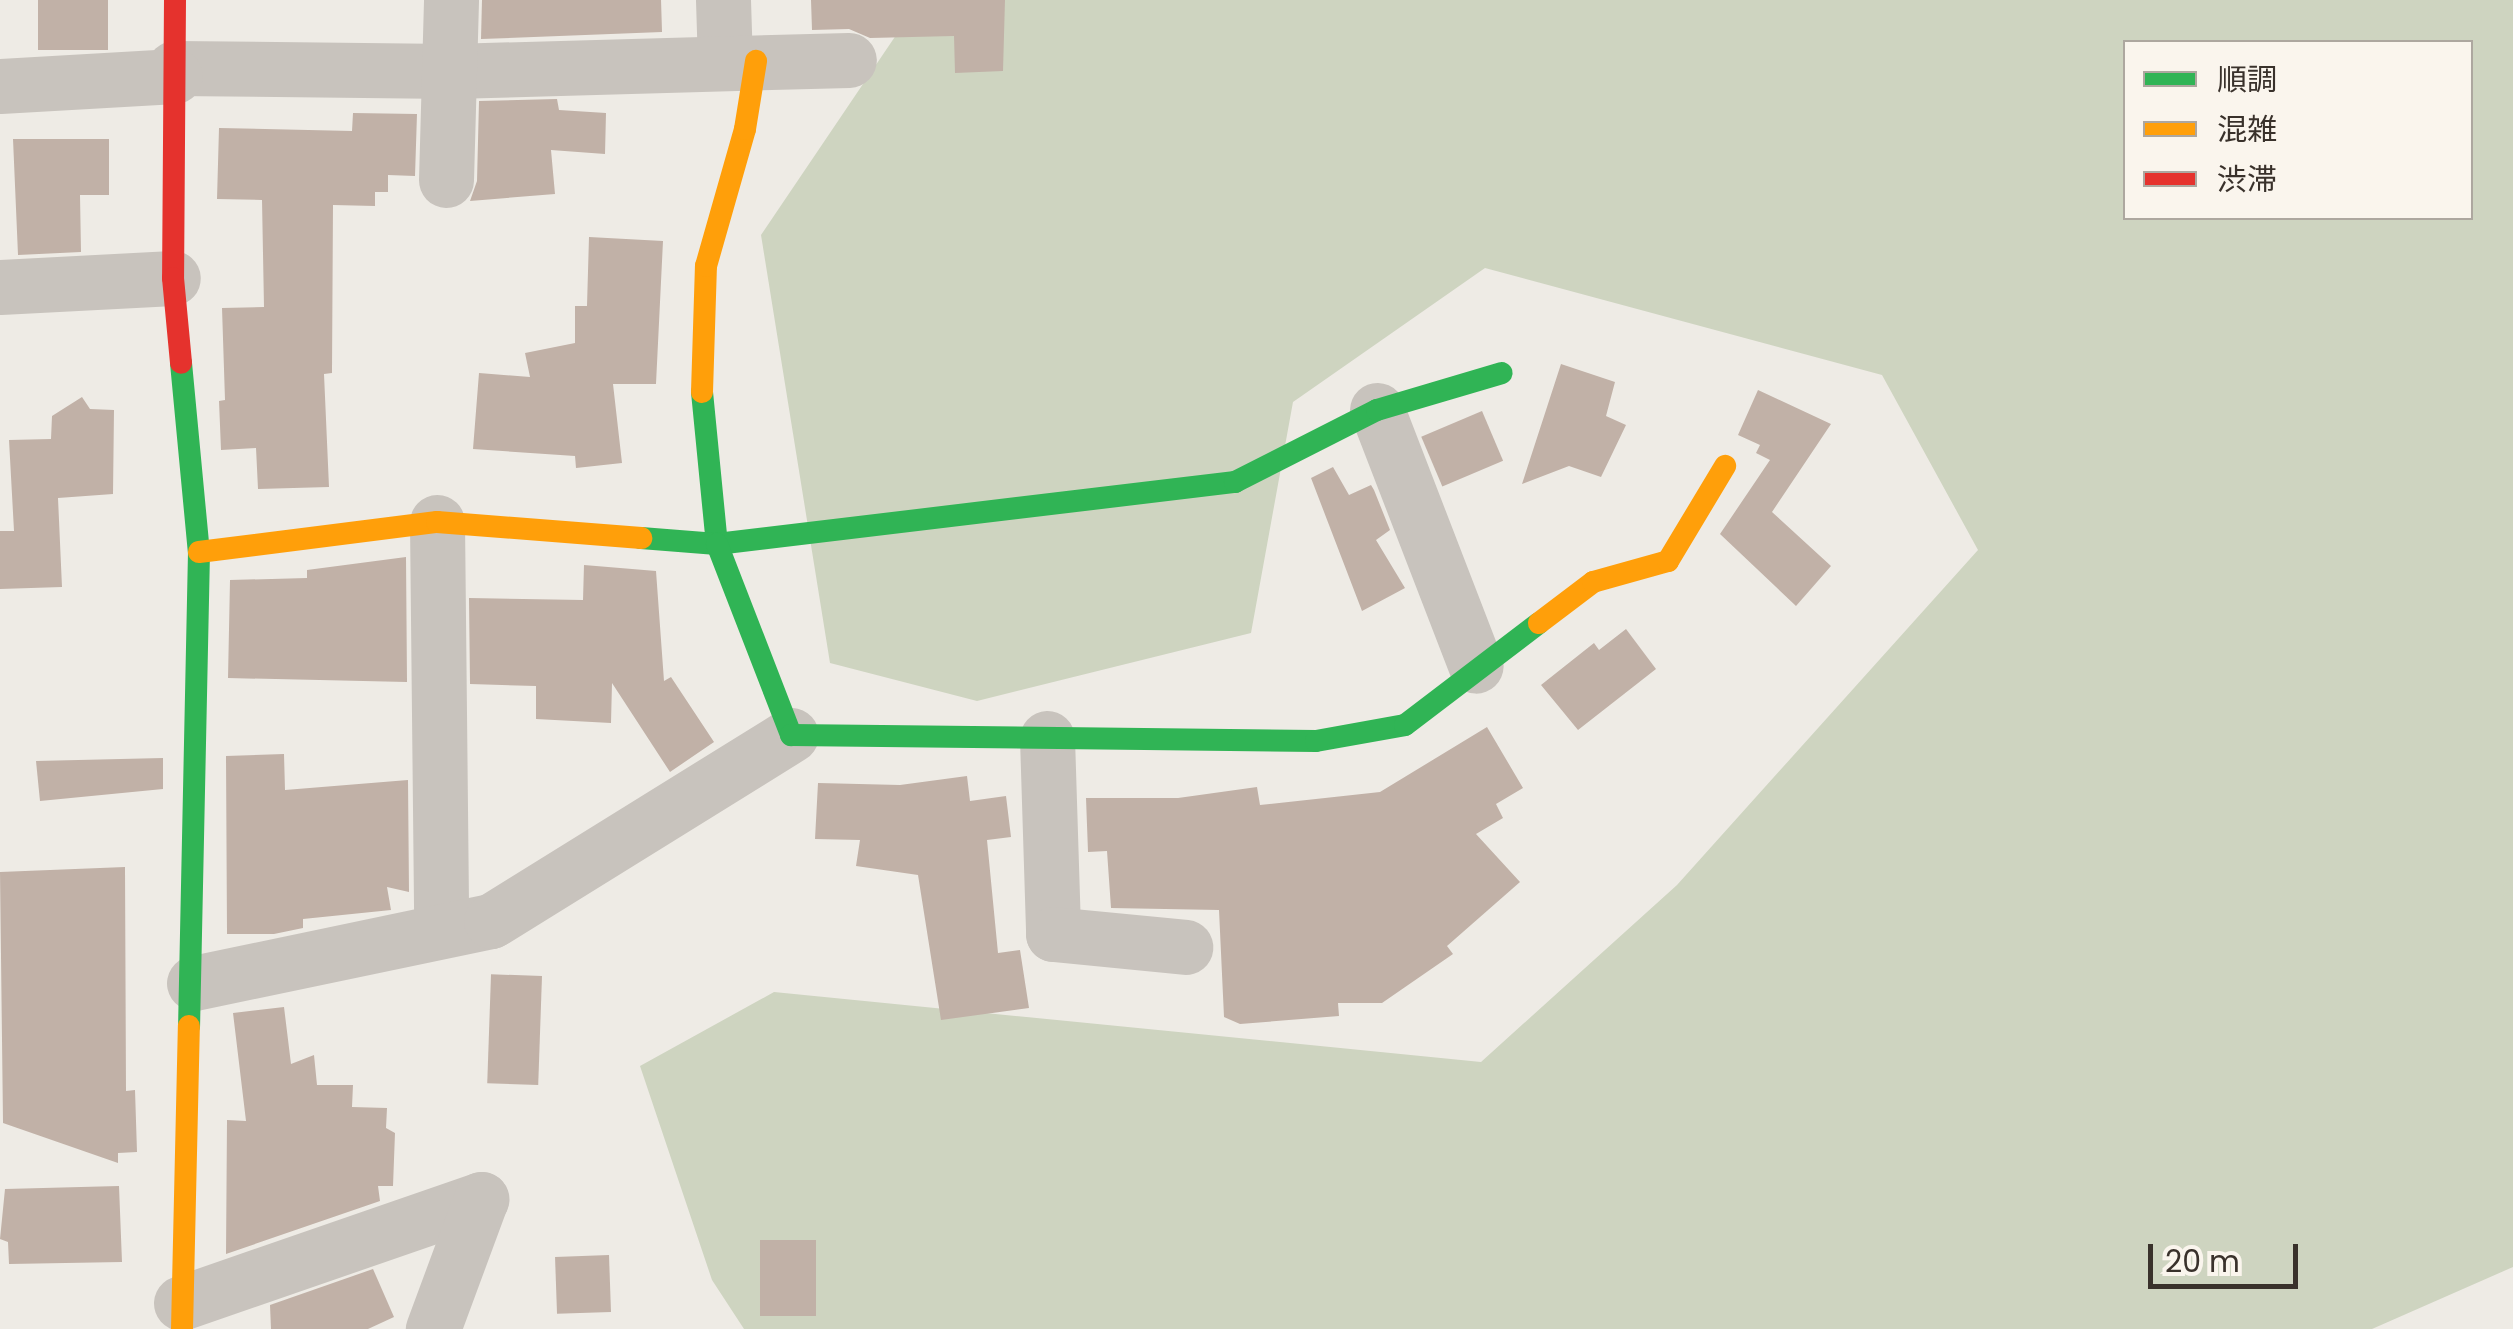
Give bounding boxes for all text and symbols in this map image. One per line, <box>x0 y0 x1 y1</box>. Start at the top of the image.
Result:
legend <box>2123 40 2473 220</box>
text: 順調 <box>2217 58 2277 101</box>
text: 混雑 <box>2217 108 2277 151</box>
text: 渋滞 <box>2217 158 2277 201</box>
scale bar <box>2153 1224 2303 1286</box>
text: 20 m <box>2165 1240 2240 1283</box>

